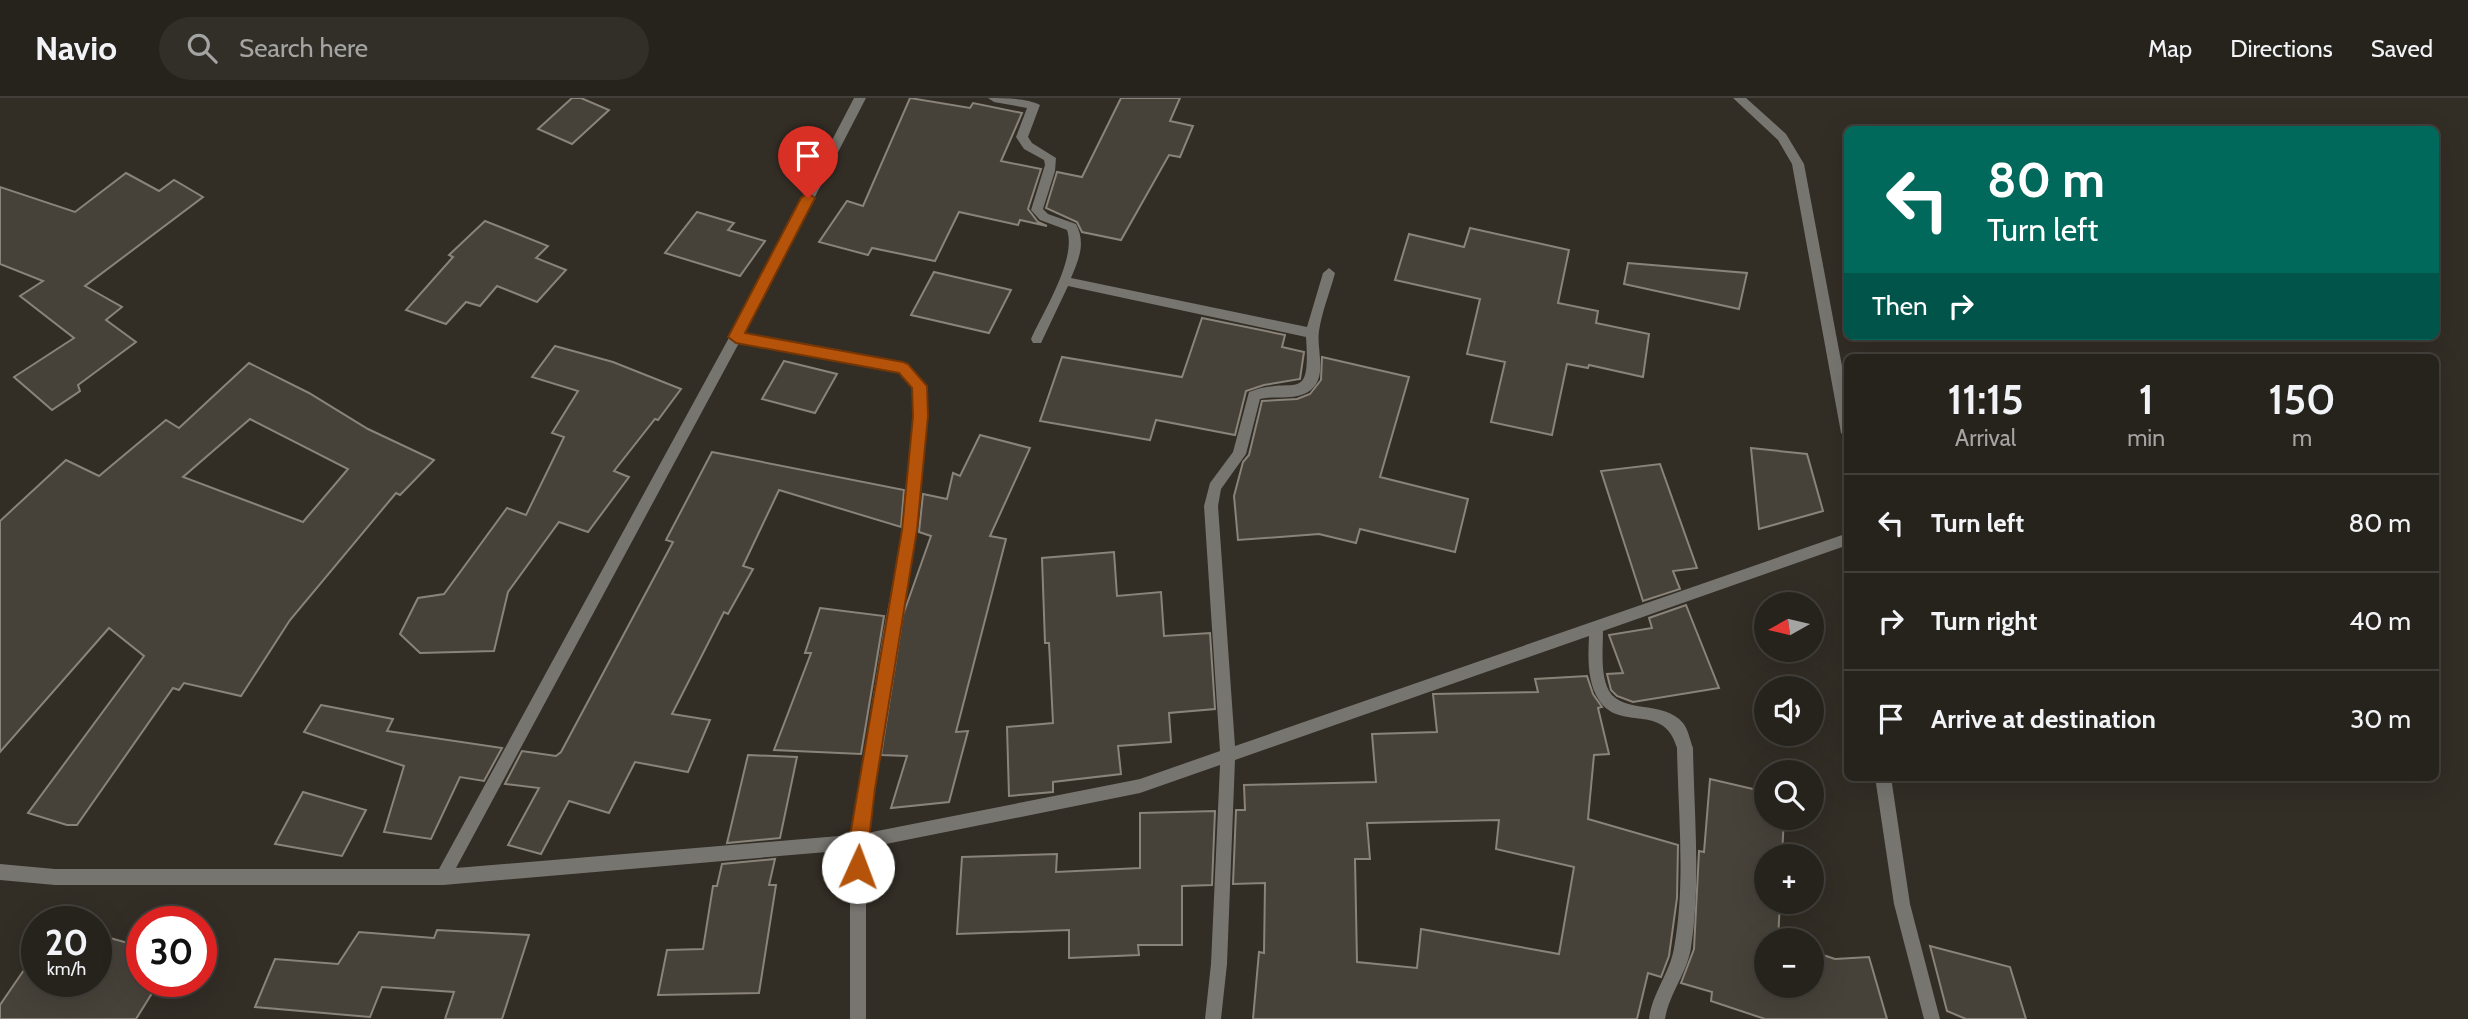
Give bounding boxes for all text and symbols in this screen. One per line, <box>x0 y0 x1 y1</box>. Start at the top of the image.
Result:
search box <box>159 17 649 80</box>
text: Navio <box>35 28 117 68</box>
icon: search <box>183 29 221 67</box>
text: Search here <box>239 32 368 64</box>
text: Map <box>2148 34 2192 63</box>
text: Directions <box>2230 34 2333 63</box>
text: Saved <box>2371 34 2433 63</box>
pin <box>778 126 838 198</box>
icon: arrive <box>789 137 827 175</box>
text: 80 m <box>1987 150 2105 209</box>
icon: left <box>1872 154 1963 245</box>
text: Turn left <box>1987 210 2098 249</box>
icon: right <box>1942 287 1980 325</box>
text: Then <box>1872 290 1928 322</box>
text: 11:15 <box>1947 373 2024 425</box>
text: 1 <box>2139 373 2154 425</box>
text: 150 <box>2269 373 2336 425</box>
text: Arrival <box>1955 424 2016 452</box>
text: min <box>2127 424 2165 452</box>
text: m <box>2292 424 2312 452</box>
icon: left <box>1872 504 1910 542</box>
text: Turn left <box>1931 507 2024 539</box>
text: 80 m <box>2348 507 2411 539</box>
north arrow <box>1754 592 1824 662</box>
map controls <box>1754 592 1824 998</box>
icon: right <box>1872 602 1910 640</box>
text: Turn right <box>1931 605 2037 637</box>
text: 40 m <box>2349 605 2411 637</box>
button: sound <box>1754 676 1824 746</box>
icon: arrive <box>1872 700 1910 738</box>
text: Arrive at destination <box>1931 703 2156 735</box>
text: 30 m <box>2350 703 2411 735</box>
button: search <box>1754 760 1824 830</box>
position arrow <box>821 830 895 904</box>
button: + <box>1754 844 1824 914</box>
speed limit sign: 30 <box>126 906 217 997</box>
text: 20 <box>45 921 88 964</box>
button: − <box>1754 928 1824 998</box>
text: km/h <box>47 958 86 980</box>

